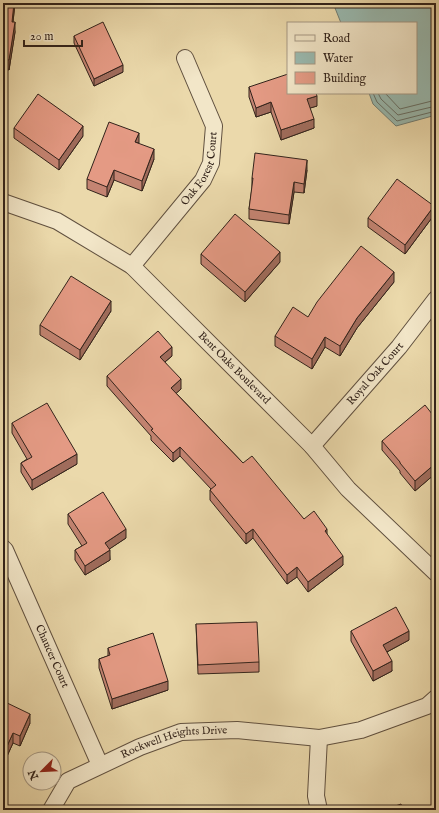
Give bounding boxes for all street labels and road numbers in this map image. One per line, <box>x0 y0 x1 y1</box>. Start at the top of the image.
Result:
street label: Oak Forest Court <box>178 131 221 209</box>
street label: Bent Oaks Boulevard <box>195 329 273 407</box>
street label: Royal Oak Court <box>344 340 407 408</box>
street label: Chaucer Court <box>32 622 72 690</box>
street label: Rockwell Heights Drive <box>119 723 227 762</box>

